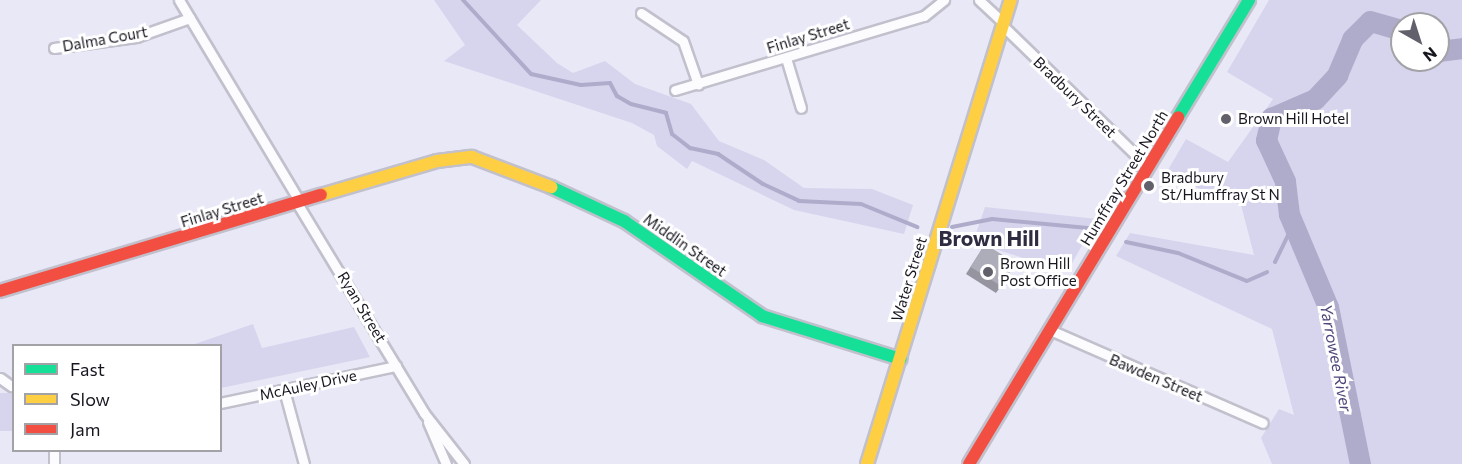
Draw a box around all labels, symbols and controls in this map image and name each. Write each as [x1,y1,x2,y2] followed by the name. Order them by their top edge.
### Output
[1390,12,1450,72] north arrow
[764,15,852,57] street label: Finlay Street
[61,23,149,55] street label: Dalma Court
[1420,44,1441,66] text: N
[1030,53,1120,141] street label: Bradbury Street
[1076,107,1172,249] street label: Humffray Street North
[1238,110,1349,128] place label: Brown Hill Hotel
[1219,112,1233,126] marker: Brown Hill Hotel
[1161,168,1280,203] place label: Bradbury St/Humffray St N
[1142,179,1156,193] marker: Bradbury St/Humffray St N
[178,189,266,231] street label: Finlay Street
[640,210,730,280] street label: Middlin Street
[938,225,1040,251] district label: Brown Hill
[888,234,930,324] street label: Water Street
[1000,254,1077,289] place label: Brown Hill Post Office
[981,265,995,279] marker: Brown Hill Post Office
[334,268,390,346] street label: Ryan Street
[1316,303,1356,413] water label: Yarrowee River
[12,344,222,452] legend
[1107,350,1205,406] street label: Bawden Street
[70,358,105,380] text: Fast
[258,366,358,404] street label: McAuley Drive
[70,388,110,410] text: Slow
[70,418,100,440] text: Jam

